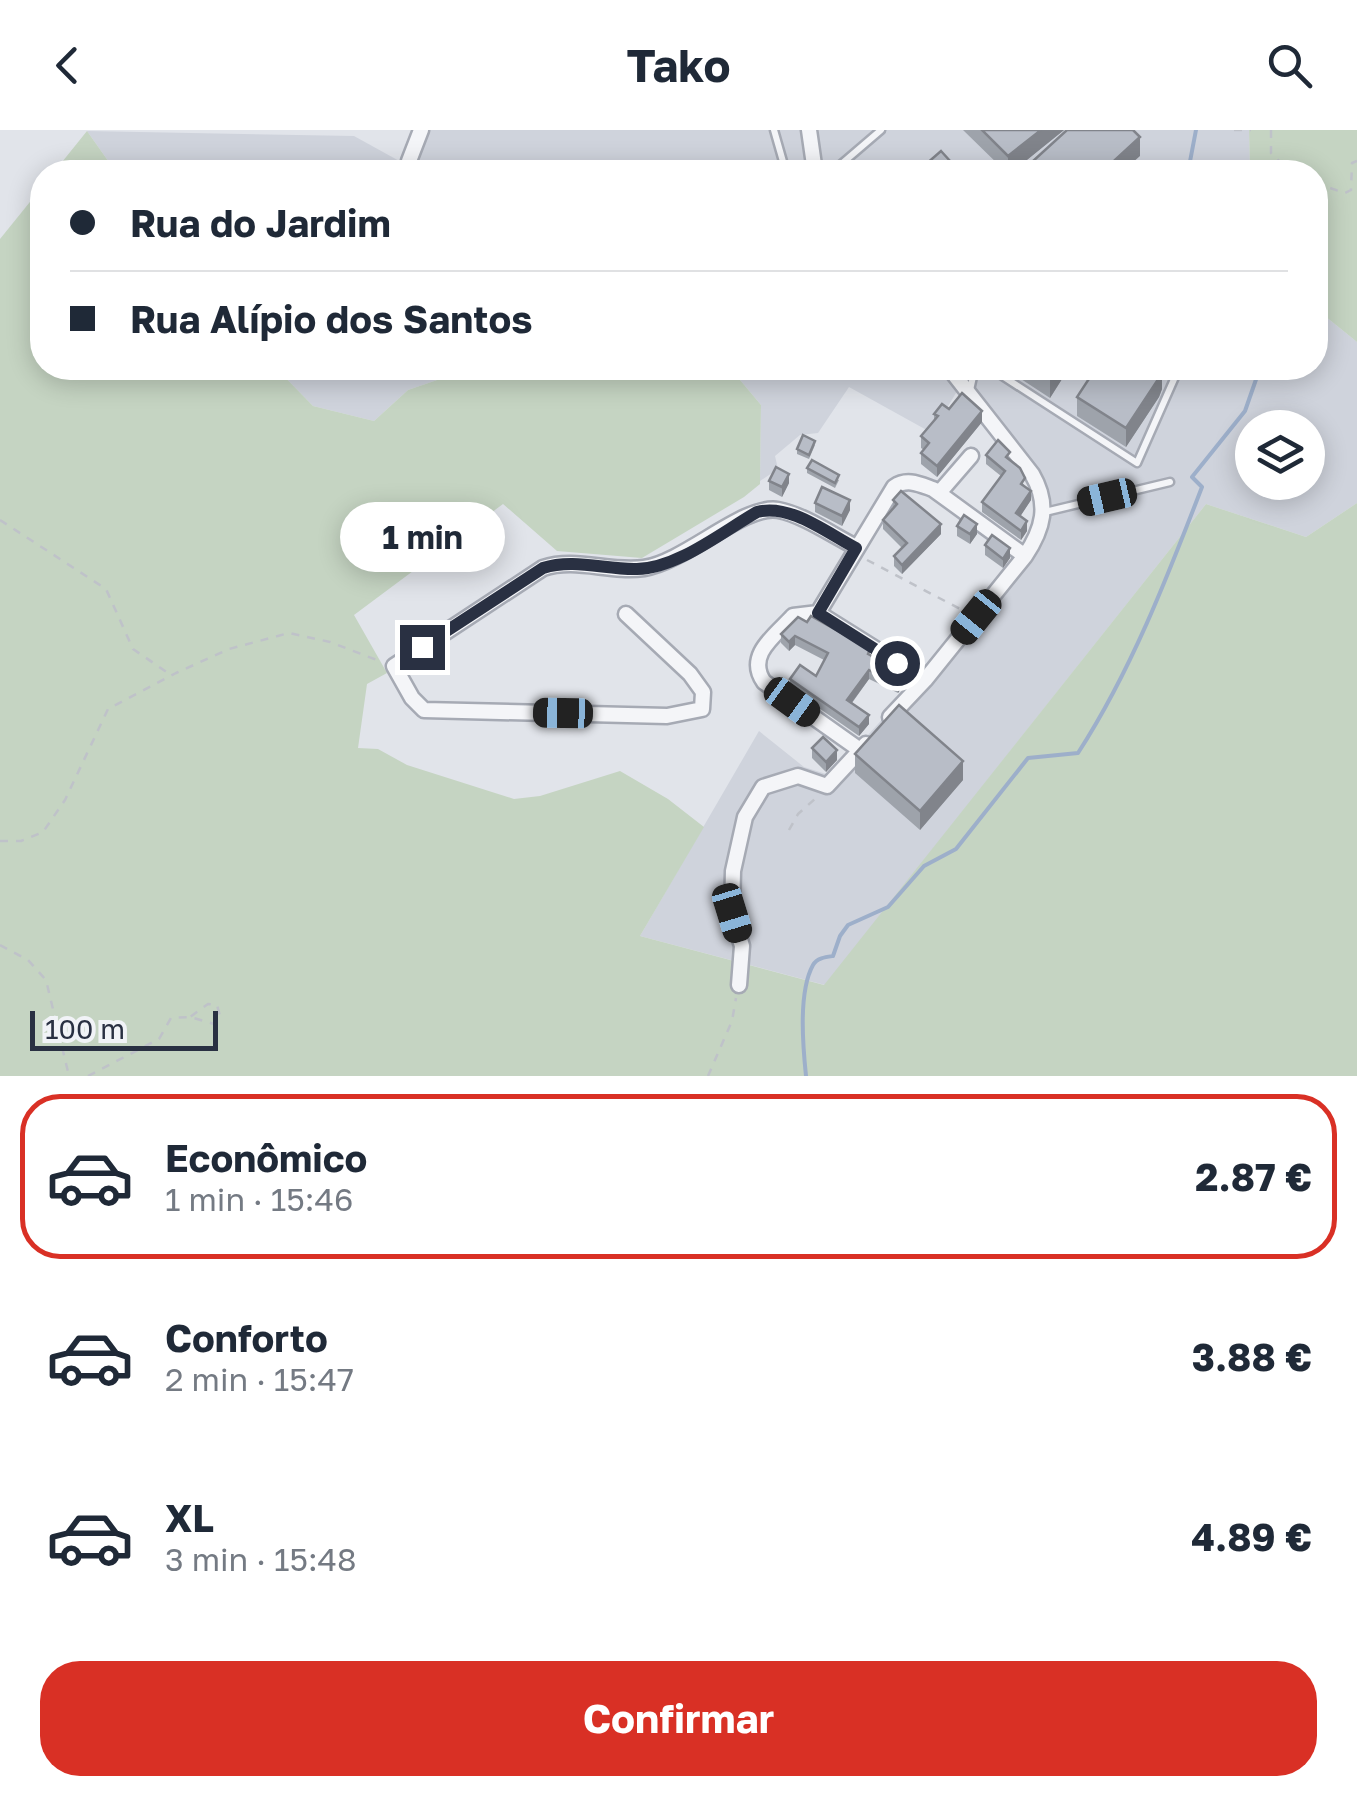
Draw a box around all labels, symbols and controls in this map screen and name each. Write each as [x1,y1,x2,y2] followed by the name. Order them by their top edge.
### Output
[40,38,95,93] icon: back
[627,38,730,92] text: Tako
[1262,38,1317,93] icon: search
[130,200,391,245] text: Rua do Jardim
[130,296,533,341] text: Rua Alípio dos Santos
[1235,410,1325,500] map controls
[1235,410,1325,500] button: layers
[1074,476,1140,518] car
[340,502,504,572] callout: 1 min
[382,518,463,556] text: 1 min
[945,584,1007,650] car
[400,625,445,670] route end
[875,641,920,686] route start
[759,672,825,732] car
[533,697,593,729] car
[709,880,755,946] car
[30,1006,218,1050] scale bar
[45,1012,125,1045] text: 100 m
[45,1132,135,1222] icon: car
[165,1135,367,1180] text: Econômico
[1195,1154,1312,1199] text: 2.87 €
[165,1180,353,1218] text: 1 min · 15:46
[45,1312,135,1402] icon: car
[165,1315,328,1360] text: Conforto
[1192,1334,1312,1379] text: 3.88 €
[165,1360,354,1398] text: 2 min · 15:47
[45,1492,135,1582] icon: car
[165,1495,214,1540] text: XL
[1191,1514,1312,1559] text: 4.89 €
[165,1540,357,1578] text: 3 min · 15:48
[40,1661,1317,1776] button: Confirmar

